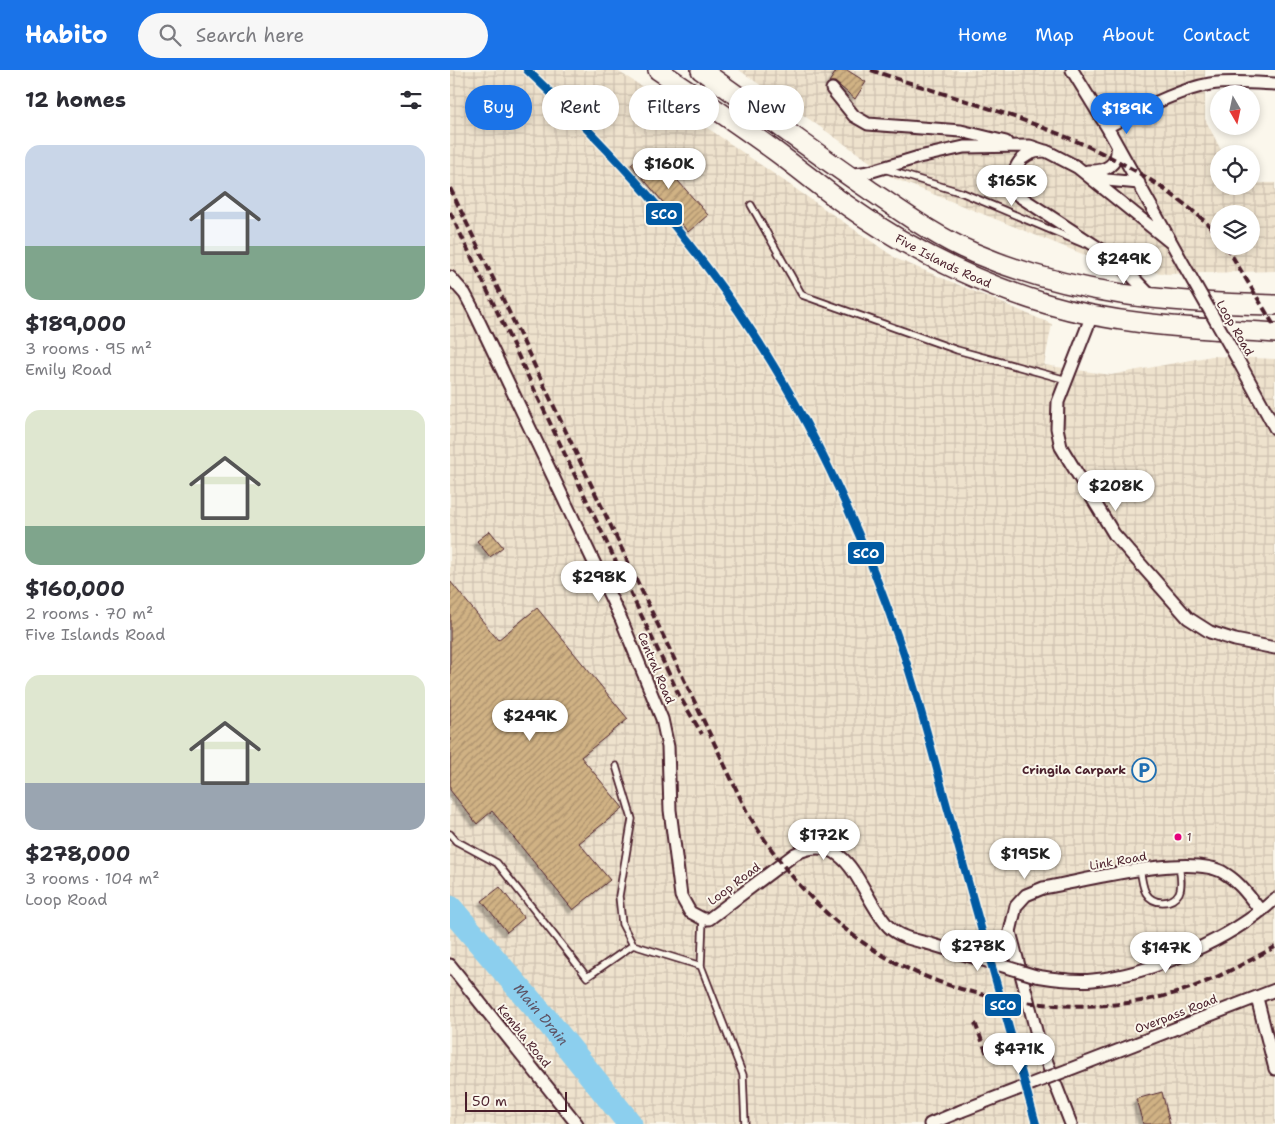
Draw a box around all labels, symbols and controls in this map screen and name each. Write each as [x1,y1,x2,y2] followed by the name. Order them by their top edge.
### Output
[138,13,488,58] search box
[25,19,108,51] text: Habito
[156,21,184,49] icon: search
[196,23,304,48] text: Search here
[958,23,1007,47] text: Home
[1035,23,1074,47] text: Map
[1102,23,1155,47] text: About
[1183,23,1250,47] text: Contact
[465,85,532,130] chip: Buy
[542,85,619,130] chip: Rent
[629,85,719,130] chip: Filters
[729,85,804,130] chip: New
[1210,85,1260,135] north arrow
[1210,85,1260,255] map controls
[25,86,126,114] text: 12 homes
[397,86,425,114] icon: filters
[1092,92,1162,135] pin: $189K
[1102,98,1152,119] text: $189K
[1210,145,1260,195] button: locate
[634,148,704,190] pin: $160K
[644,153,694,174] text: $160K
[977,164,1047,207] pin: $165K
[987,170,1037,191] text: $165K
[180,178,270,268] icon: home
[645,202,683,226] line badge: SCO
[651,205,677,223] text: SCO
[1210,205,1260,255] button: layers
[892,230,994,292] street label: Five Islands Road
[1089,242,1159,285] pin: $249K
[1097,248,1151,269] text: $249K
[1213,297,1258,359] street label: Loop Road
[25,310,126,338] text: $189,000
[25,338,152,359] text: 3 rooms · 95 m²
[25,359,112,380] text: Emily Road
[180,443,270,533] icon: home
[1081,470,1151,512] pin: $208K
[1089,475,1143,496] text: $208K
[847,541,885,565] line badge: SCO
[853,544,879,562] text: SCO
[564,560,634,603] pin: $298K
[572,566,626,587] text: $298K
[25,575,125,603] text: $160,000
[25,603,153,624] text: 2 rooms · 70 m²
[25,624,165,645] text: Five Islands Road
[634,630,678,707] street label: Central Road
[495,700,565,742] pin: $249K
[503,705,557,726] text: $249K
[180,708,270,798] icon: home
[1131,757,1157,783] parking icon: Cringila Carpark
[1022,762,1126,778] place label: Cringila Carpark
[789,818,859,861] pin: $172K
[799,824,849,845] text: $172K
[1187,830,1192,845] place label: 1
[1173,832,1183,842] marker: 1
[990,838,1060,880] pin: $195K
[25,840,130,868] text: $278,000
[1000,843,1050,864] text: $195K
[1088,848,1148,874] street label: Link Road
[704,859,764,909] street label: Loop Road
[25,868,160,889] text: 3 rooms · 104 m²
[25,889,107,910] text: Loop Road
[943,930,1013,972] pin: $278K
[1131,932,1201,974] pin: $147K
[951,935,1005,956] text: $278K
[1141,937,1191,958] text: $147K
[510,980,572,1049] water label: Main Drain
[1133,991,1220,1037] street label: Overpass Road
[984,993,1022,1017] line badge: SCO
[990,996,1016,1014] text: SCO
[494,1001,555,1071] street label: Kembla Road
[984,1032,1054,1075] pin: $471K
[994,1038,1044,1059] text: $471K
[465,1089,568,1112] scale bar
[472,1092,507,1110] text: 50 m

